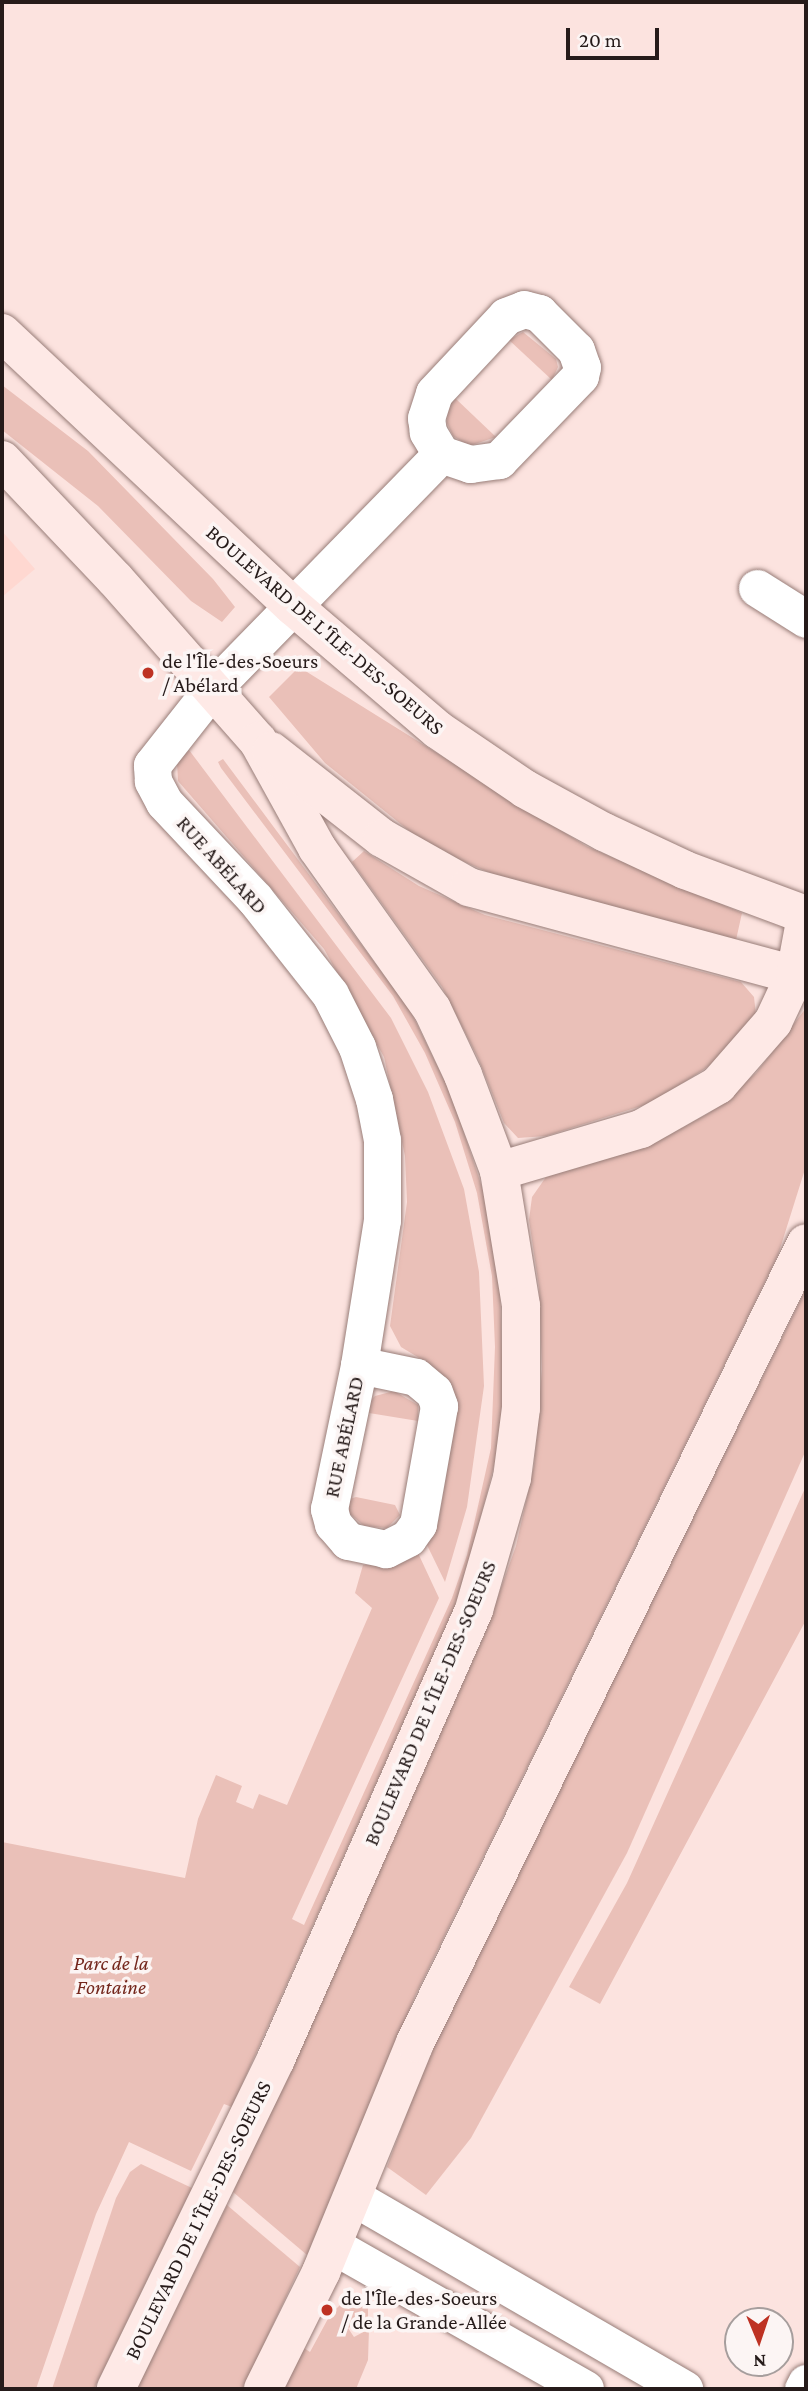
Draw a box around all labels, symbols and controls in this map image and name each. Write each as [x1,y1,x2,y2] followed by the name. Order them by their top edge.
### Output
[570,14,663,58] scale bar
[579,28,622,52] text: 20 m
[201,520,449,740] street label: BOULEVARD DE L'ÎLE-DES-SOEURS
[162,648,318,698] place label: de l'Île-des-Soeurs / Abélard
[140,665,156,681] marker: de l'Île-des-Soeurs / Abélard
[171,811,273,919] street label: RUE ABÉLARD
[319,1374,369,1500] street label: RUE ABÉLARD
[358,1557,502,1849] street label: BOULEVARD DE L'ÎLE-DES-SOEURS
[73,1950,149,2000] park label: Parc de la Fontaine
[119,2077,277,2363] street label: BOULEVARD DE L'ÎLE-DES-SOEURS
[341,2285,507,2335] place label: de l'Île-des-Soeurs / de la Grande-Allée
[319,2302,335,2318] marker: de l'Île-des-Soeurs / de la Grande-Allée
[724,2307,794,2377] north arrow
[753,2351,767,2372] text: N

